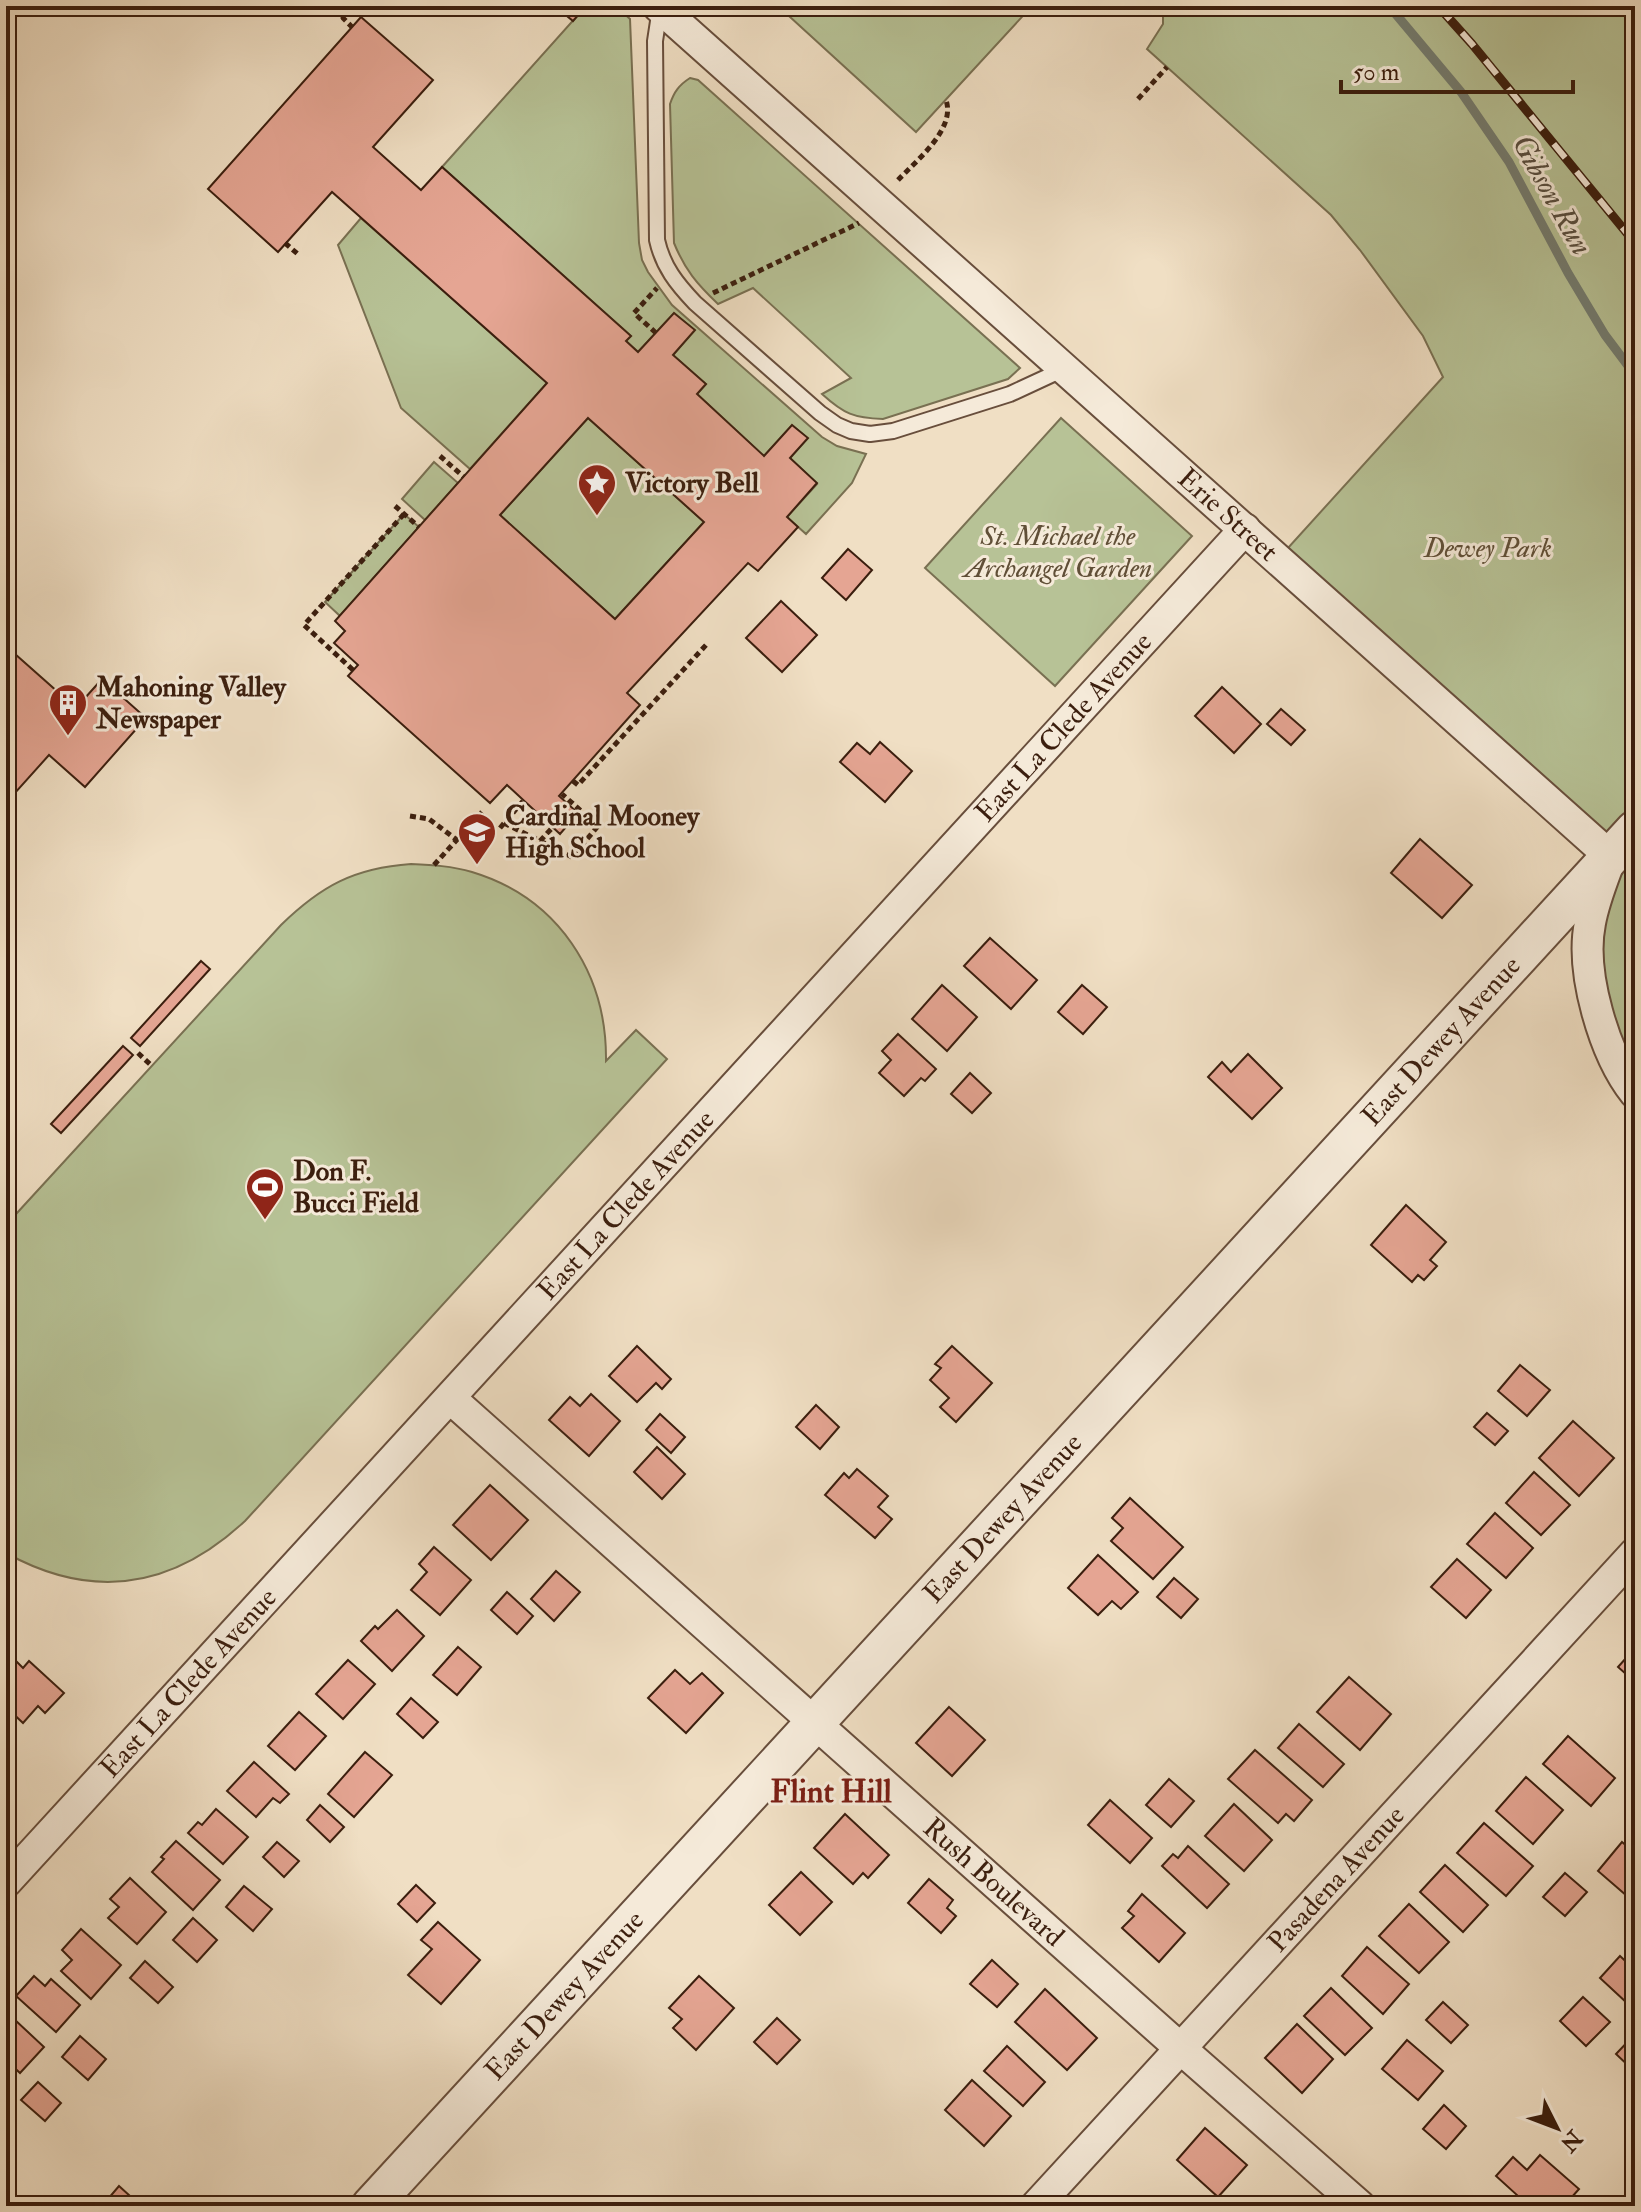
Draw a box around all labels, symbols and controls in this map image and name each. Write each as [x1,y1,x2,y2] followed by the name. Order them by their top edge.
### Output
[1341,44,1573,94] scale bar
[1353,57,1400,88] text: 50 m
[1504,128,1600,262] water label: Gibson Run
[1170,461,1285,569] street label: Erie Street
[576,462,618,517] place icon: Victory Bell
[624,466,760,501] place label: Victory Bell
[961,519,1152,586] park label: St. Michael the Archangel Garden
[1423,531,1552,566] park label: Dewey Park
[968,624,1160,830] street label: East La Clede Avenue
[95,670,288,737] place label: Mahoning Valley Newspaper
[47,682,89,737] building icon: Mahoning Valley Newspaper
[505,799,701,866] place label: Cardinal Mooney High School
[456,811,498,866] school or university icon: Cardinal Mooney High School
[1354,948,1528,1133] street label: East Dewey Avenue
[530,1102,722,1307] street label: East La Clede Avenue
[293,1154,419,1221] place label: Don F. Bucci Field
[244,1166,286,1221] sports icon: Don F. Bucci Field
[916,1425,1090,1611] street label: East Dewey Avenue
[92,1580,284,1785] street label: East La Clede Avenue
[770,1772,892,1812] district label: Flint Hill
[1260,1798,1412,1959] street label: Pasadena Avenue
[916,1810,1072,1954] street label: Rush Boulevard
[478,1903,652,2088] street label: East Dewey Avenue
[1517,2088,1597,2168] north arrow
[1554,2123,1589,2158] text: N

